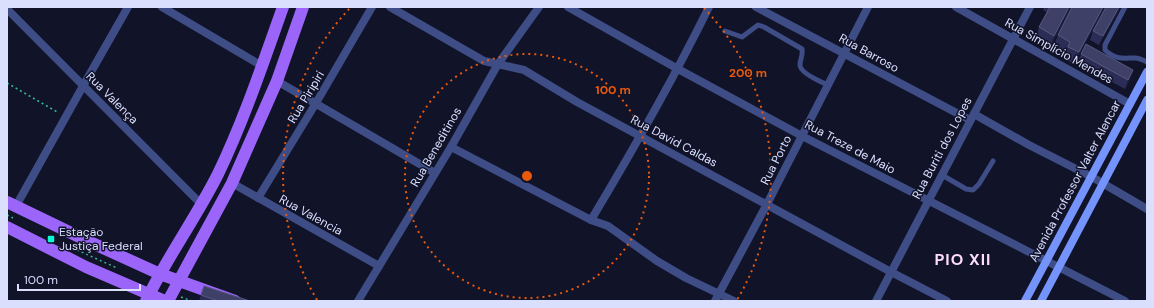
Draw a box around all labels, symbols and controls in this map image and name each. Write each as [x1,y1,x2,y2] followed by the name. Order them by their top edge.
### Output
[1002,15,1116,87] street label: Rua Simplício Mendes
[836,30,902,76] street label: Rua Barroso
[729,65,767,81] text: 200 m
[284,68,328,126] street label: Rua Piripiri
[83,69,141,127] street label: Rua Valença
[595,82,631,98] text: 100 m
[908,94,976,202] street label: Rua Buriti dos Lopes
[1026,97,1125,265] street label: Avenida Professor Valter Alencar
[407,104,465,190] street label: Rua Beneditinos
[628,111,720,171] street label: Rua David Caldas
[802,116,898,178] street label: Rua Treze de Maio
[757,133,795,187] street label: Rua Porto
[520,169,534,183] centre of rings
[276,191,346,239] street label: Rua Valencia
[59,224,143,254] place label: Estação Justiça Federal
[46,234,56,244] marker: Estação Justiça Federal
[935,249,991,270] district label: PIO XII
[18,266,140,292] scale bar
[24,272,58,288] text: 100 m

